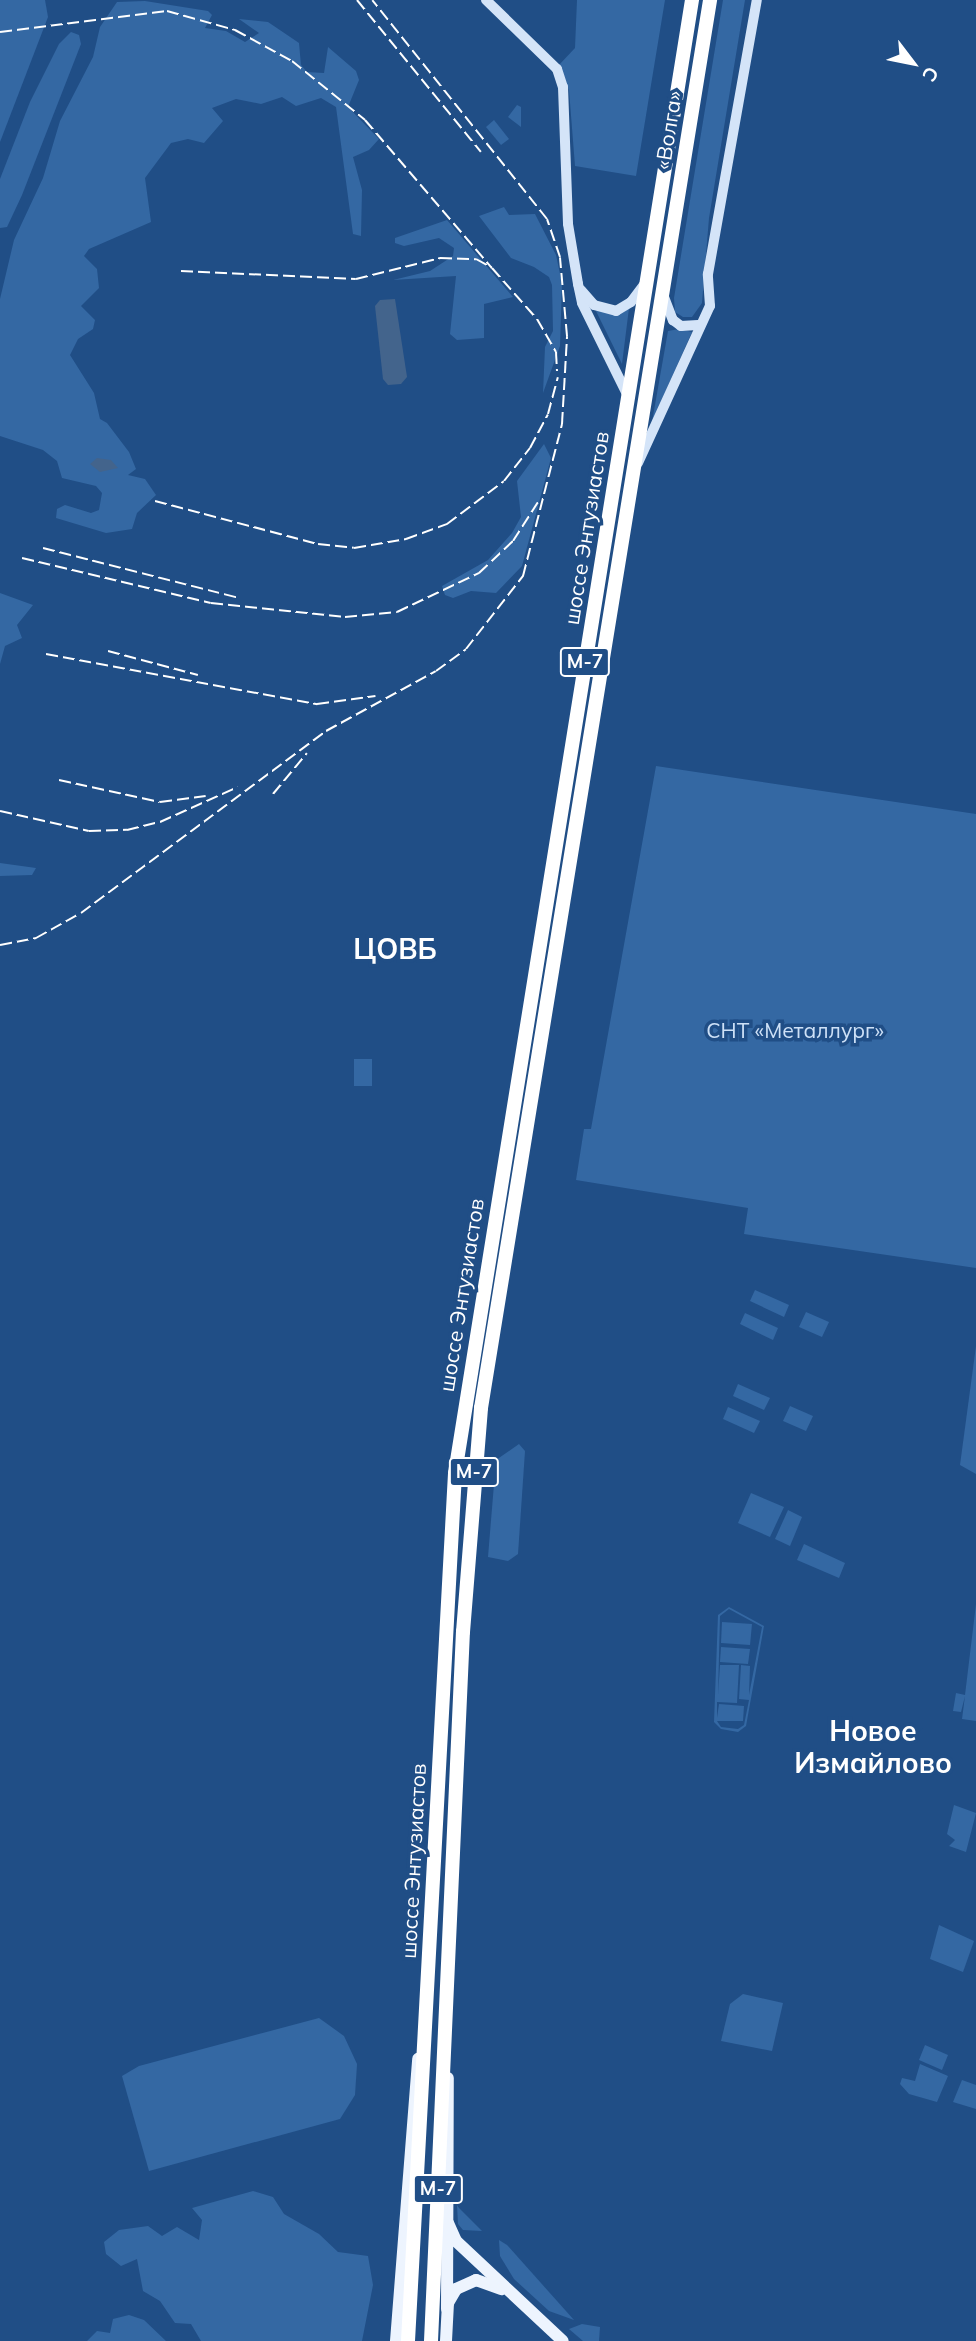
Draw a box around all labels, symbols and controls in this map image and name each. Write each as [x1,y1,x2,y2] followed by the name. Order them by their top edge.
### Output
[878,28,948,98] north arrow
[917,62,944,86] text: С
[649,89,687,171] street label: «Волга»
[558,429,614,627] street label: шоссе Энтузиастов
[559,646,611,678] road number: М-7
[353,932,437,966] district label: ЦОВБ
[706,1017,884,1043] park label: СНТ «Металлург»
[433,1196,489,1394] street label: шоссе Энтузиастов
[448,1456,500,1488] road number: М-7
[794,1714,952,1780] district label: Новое Измайлово
[395,1763,431,1959] street label: шоссе Энтузиастов
[412,2174,464,2204] road number: М-7

